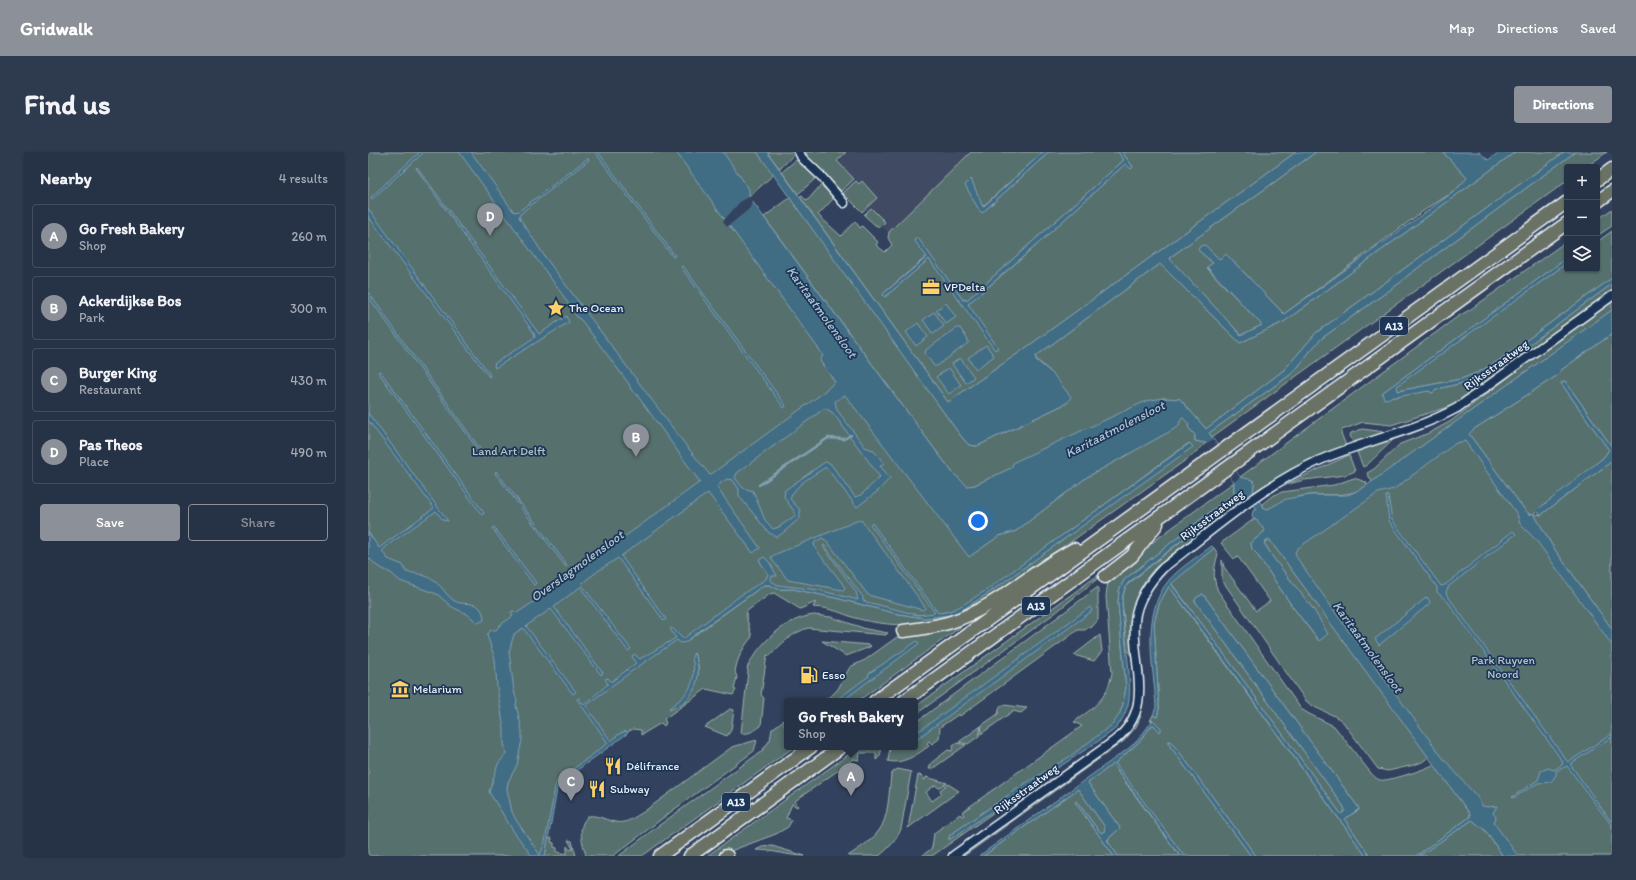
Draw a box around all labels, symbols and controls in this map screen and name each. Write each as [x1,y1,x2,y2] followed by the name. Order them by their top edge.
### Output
[20,17,93,40] text: Gridwalk
[1449,20,1475,37] text: Map
[1497,20,1558,37] text: Directions
[1580,20,1616,37] text: Saved
[1514,86,1612,123] button: Directions
[24,87,111,121] text: Find us
[1564,164,1600,272] map controls
[1564,164,1600,200] button: +
[40,168,92,188] text: Nearby
[279,171,328,186] text: 4 results
[1564,200,1600,236] button: −
[477,203,503,236] pin: D
[79,220,184,238] text: Go Fresh Bakery
[50,229,58,244] text: A
[291,229,327,244] text: 260 m
[1564,236,1600,272] button: layers
[79,238,106,253] text: Shop
[784,263,861,362] water label: Karitaatmolensloot
[921,277,941,297] office icon: VPDelta
[944,280,985,294] place label: VPDelta
[79,292,181,310] text: Ackerdijkse Bos
[546,298,566,318] place icon: The Ocean
[50,301,58,316] text: B
[290,301,327,316] text: 300 m
[569,301,624,315] place label: The Ocean
[79,310,105,325] text: Park
[1380,317,1408,335] road number: A13
[1461,336,1532,393] street label: Rijksstraatweg
[79,364,157,382] text: Burger King
[50,373,58,388] text: C
[290,373,327,388] text: 430 m
[79,382,141,397] text: Restaurant
[1063,397,1168,460] water label: Karitaatmolensloot
[623,424,649,457] pin: B
[79,436,143,454] text: Pas Theos
[472,444,546,458] park label: Land Art Delft
[50,445,58,460] text: D
[291,445,327,460] text: 490 m
[79,454,109,469] text: Place
[1177,486,1247,544] street label: Rijksstraatweg
[40,504,180,541] button: Save
[188,504,328,541] button: Share
[968,511,988,531] your location
[528,527,627,605] water label: Overslagmolensloot
[1022,597,1050,615] road number: A13
[1330,598,1407,697] water label: Karitaatmolensloot
[1471,653,1535,681] park label: Park Ruyven Noord
[799,665,819,685] fuel station icon: Esso
[822,668,845,682] place label: Esso
[390,679,410,699] museum icon: Melarium
[413,682,462,696] place label: Melarium
[784,698,918,750] popup
[798,708,904,726] text: Go Fresh Bakery
[798,726,826,741] text: Shop
[603,756,623,776] restaurant icon: Délifrance
[626,759,680,773] place label: Délifrance
[991,760,1062,817] street label: Rijksstraatweg
[838,763,864,796] pin: A
[558,768,584,801] pin: C
[587,779,607,799] restaurant icon: Subway
[610,782,650,796] place label: Subway
[722,793,750,811] road number: A13

